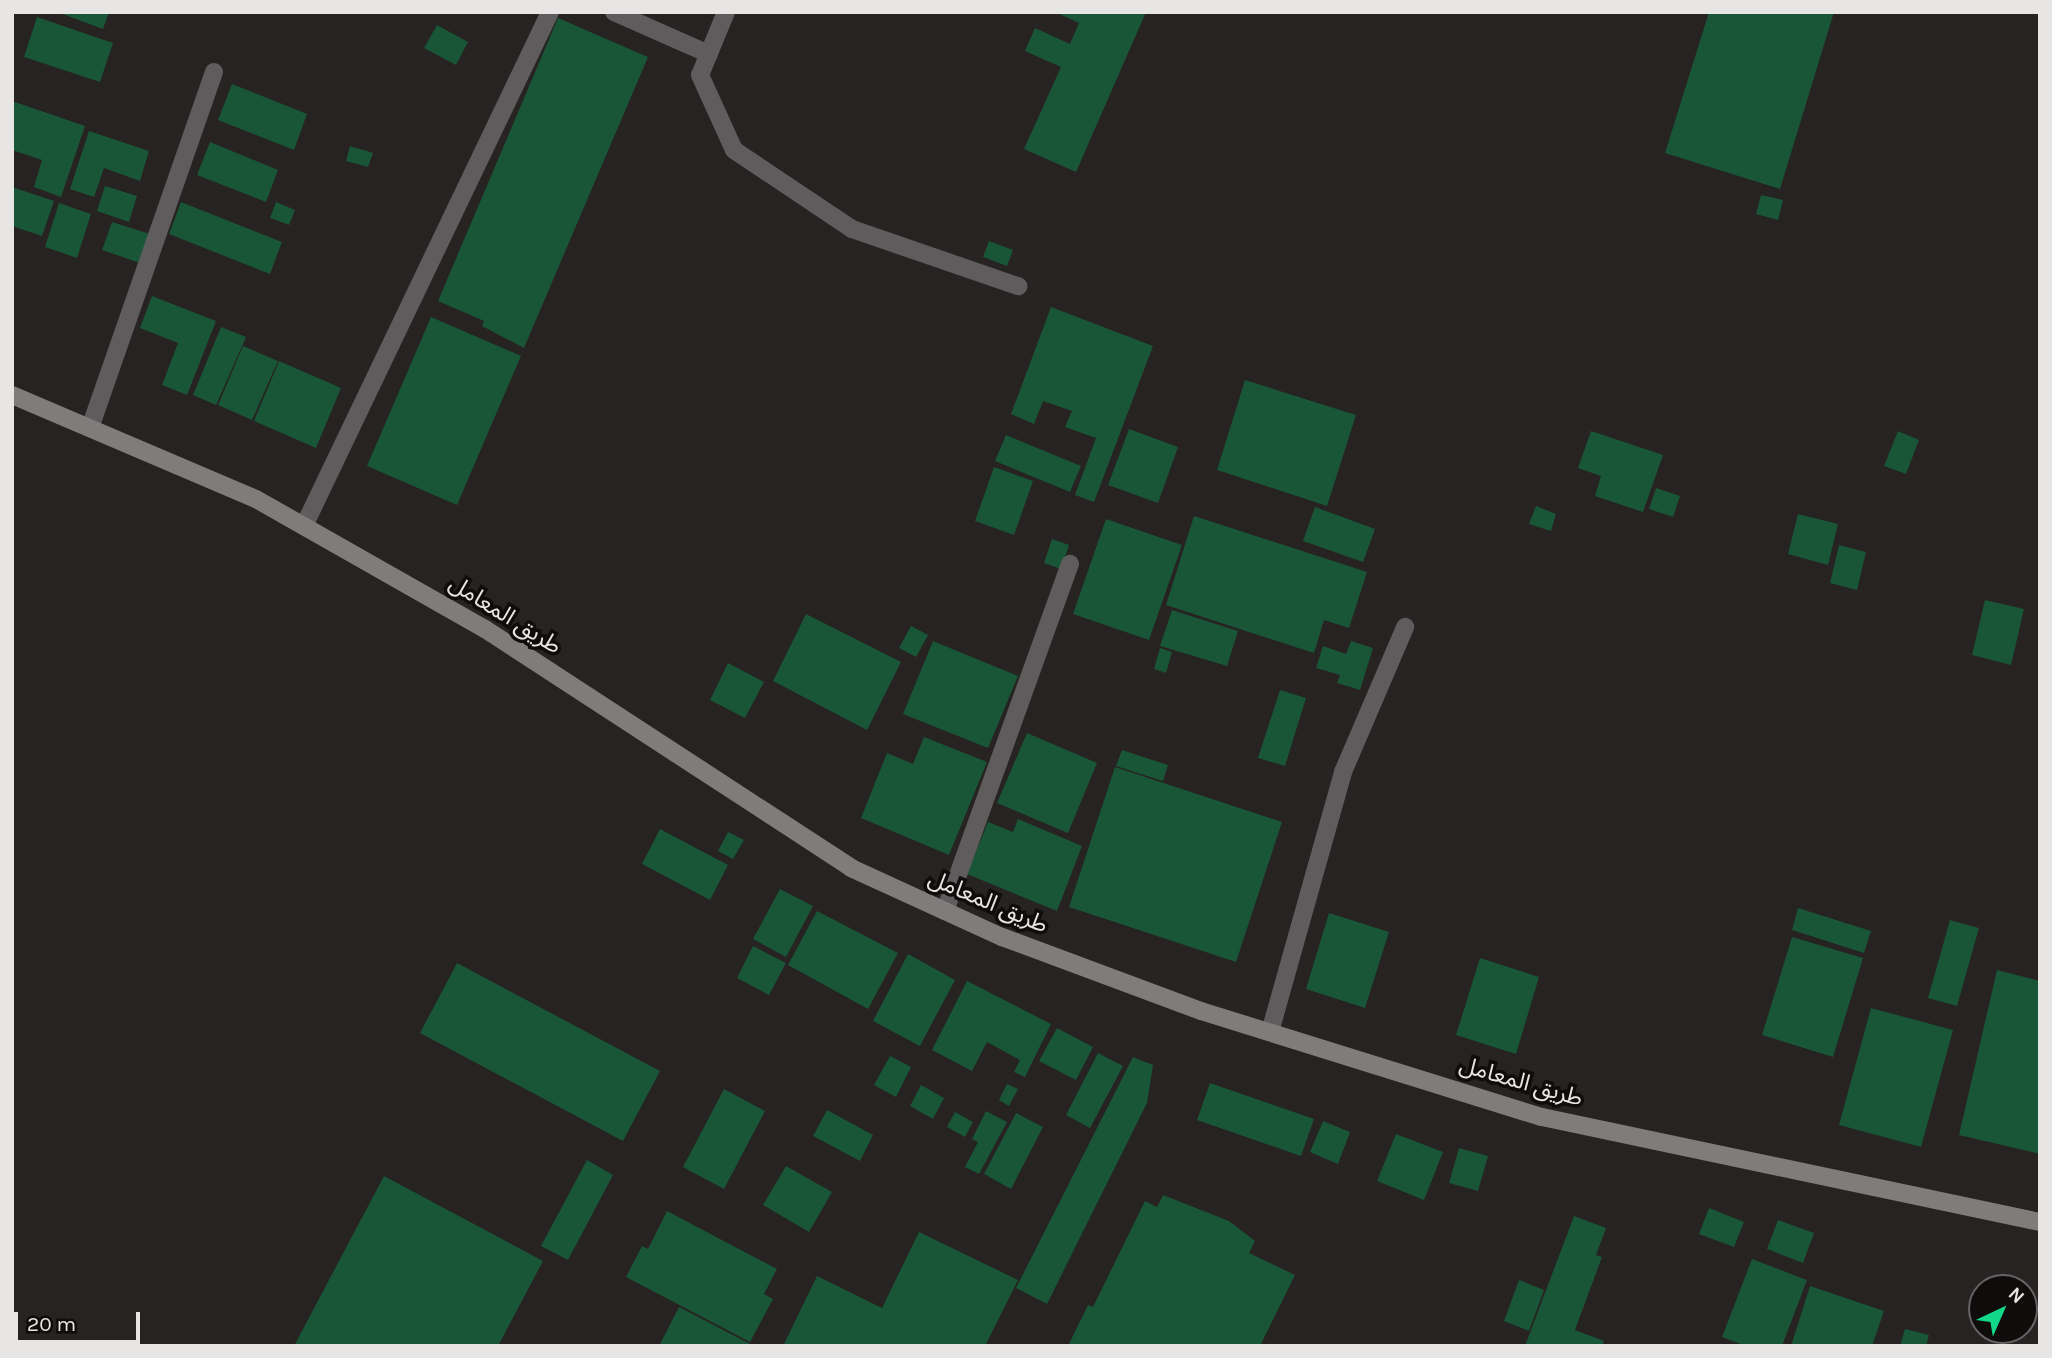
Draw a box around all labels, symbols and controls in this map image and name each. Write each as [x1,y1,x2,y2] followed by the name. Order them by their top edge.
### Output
[444,570,566,660] street label: طريق المعامل
[924,864,1052,940] street label: طريق المعامل
[1456,1051,1586,1113] street label: طريق المعامل
[1968,1274,2038,1344] north arrow
[2004,1283,2029,1308] text: N
[18,1298,144,1342] scale bar
[27,1312,76,1336] text: 20 m

